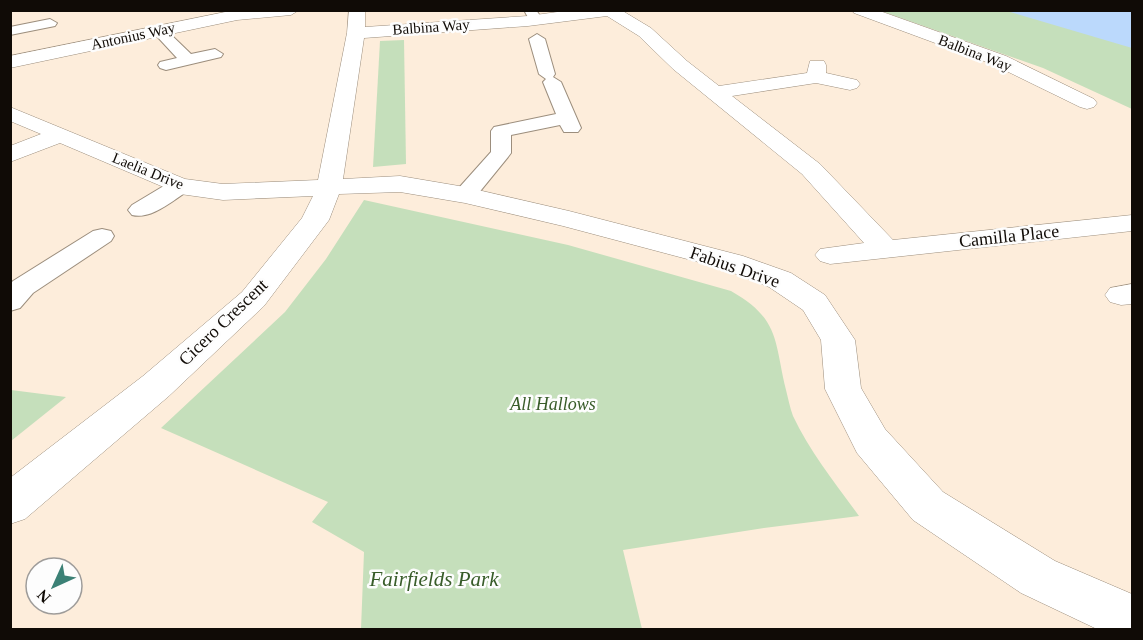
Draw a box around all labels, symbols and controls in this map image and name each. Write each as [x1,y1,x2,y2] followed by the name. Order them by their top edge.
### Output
[392,16,471,38] street label: Balbina Way
[89,19,177,53] street label: Antonius Way
[936,32,1014,74] street label: Balbina Way
[110,149,186,193] street label: Laelia Drive
[958,221,1060,251] street label: Camilla Place
[688,242,782,292] street label: Fabius Drive
[175,275,271,369] street label: Cicero Crescent
[509,394,596,414] park label: All Hallows
[24,556,84,616] north arrow
[369,567,499,591] park label: Fairfields Park
[33,586,54,606] text: N

